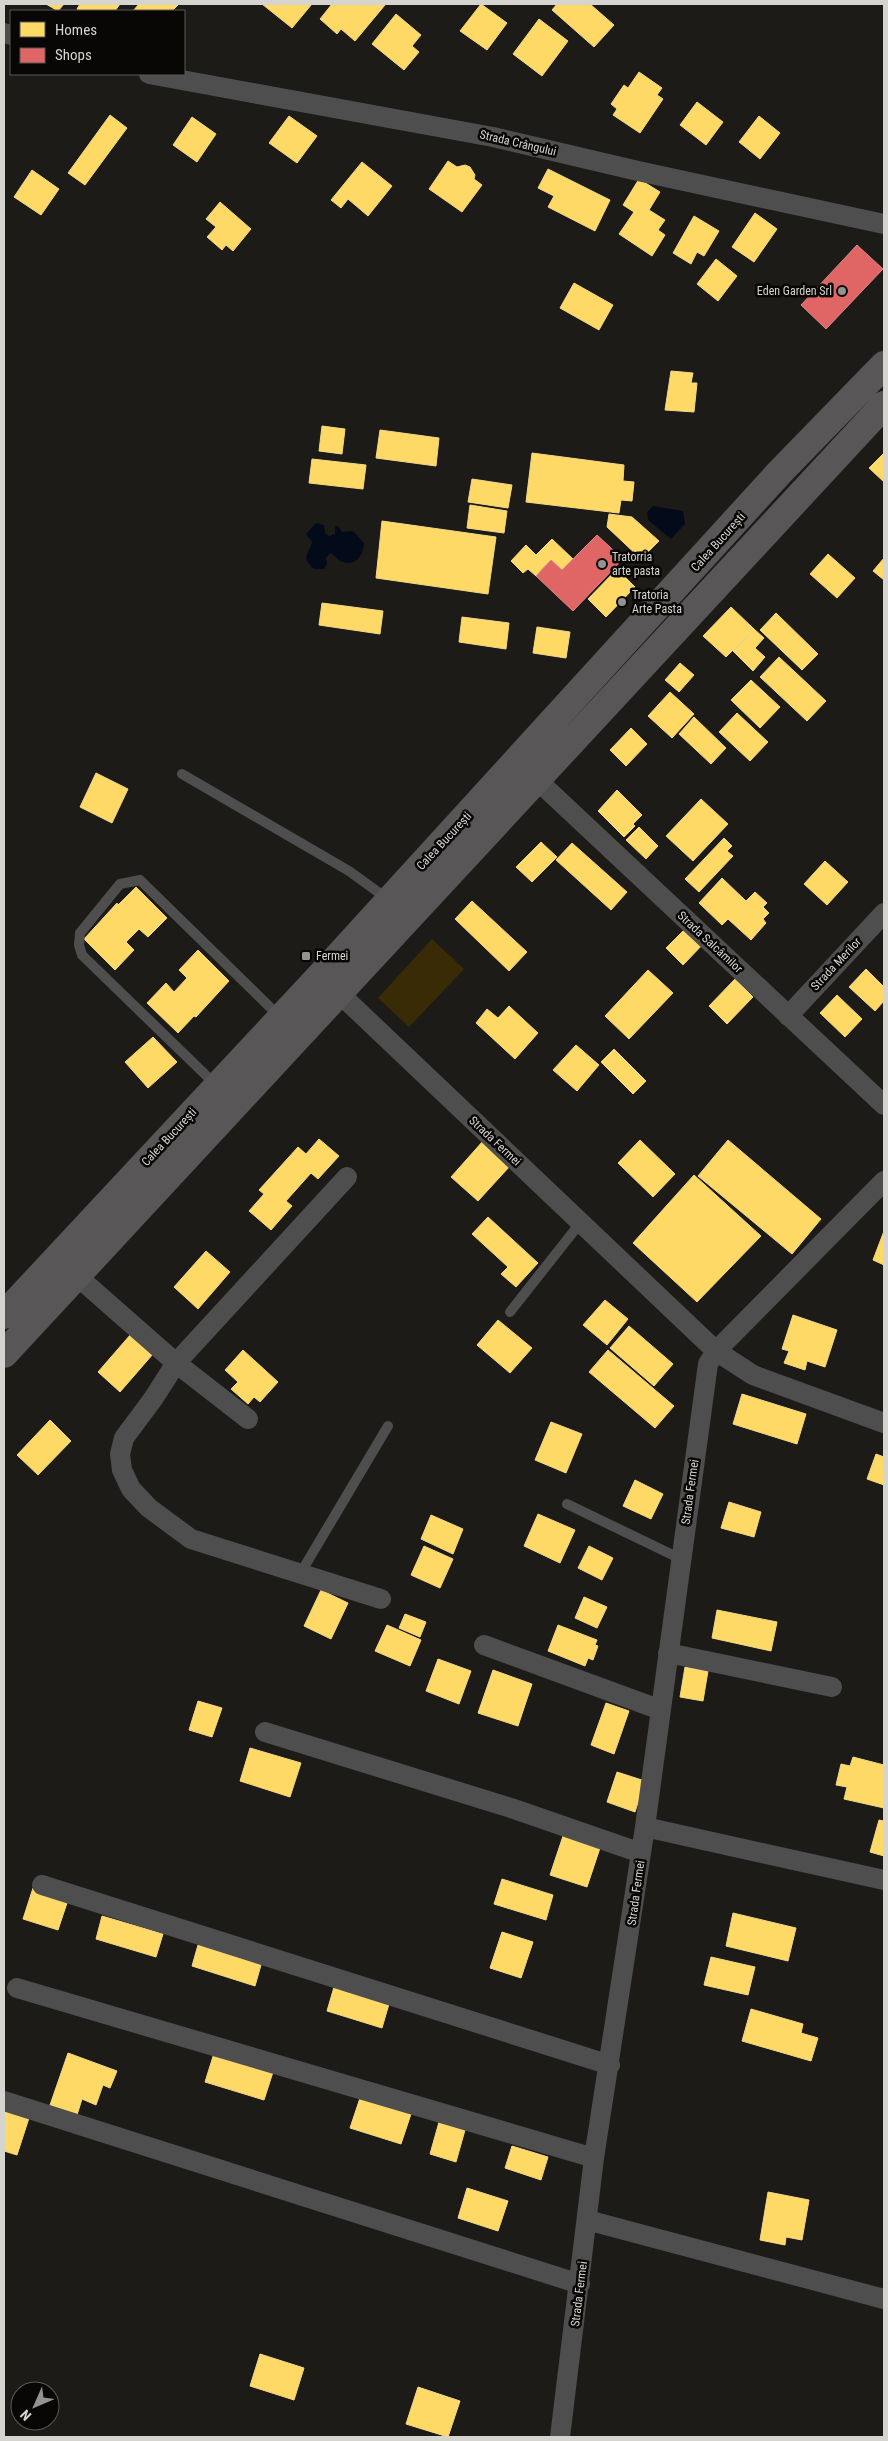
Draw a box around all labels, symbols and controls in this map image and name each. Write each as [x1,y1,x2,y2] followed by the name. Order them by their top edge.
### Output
[10,10,185,75] legend
[55,21,97,39] text: Homes
[55,46,92,64] text: Shops
[478,127,558,159] street label: Strada Crângului
[757,284,832,298] place label: Eden Garden Srl
[836,285,848,297] marker: Eden Garden Srl
[688,510,749,575] street label: Calea București
[612,550,660,578] place label: Tratorria arte pasta
[596,558,608,570] marker: Tratorria arte pasta
[632,588,682,616] place label: Tratoria Arte Pasta
[616,596,628,608] marker: Tratoria Arte Pasta
[414,809,475,874] street label: Calea București
[675,908,746,976] street label: Strada Salcâmilor
[808,935,864,993] street label: Strada Merilor
[316,949,348,963] place label: Fermei
[300,950,312,962] marker: Fermei
[139,1105,200,1170] street label: Calea București
[466,1113,524,1169] street label: Strada Fermei
[678,1458,702,1526] street label: Strada Fermei
[624,1859,648,1927] street label: Strada Fermei
[568,2261,590,2327] street label: Strada Fermei
[10,2381,60,2431] north arrow
[17,2407,34,2424] text: N

